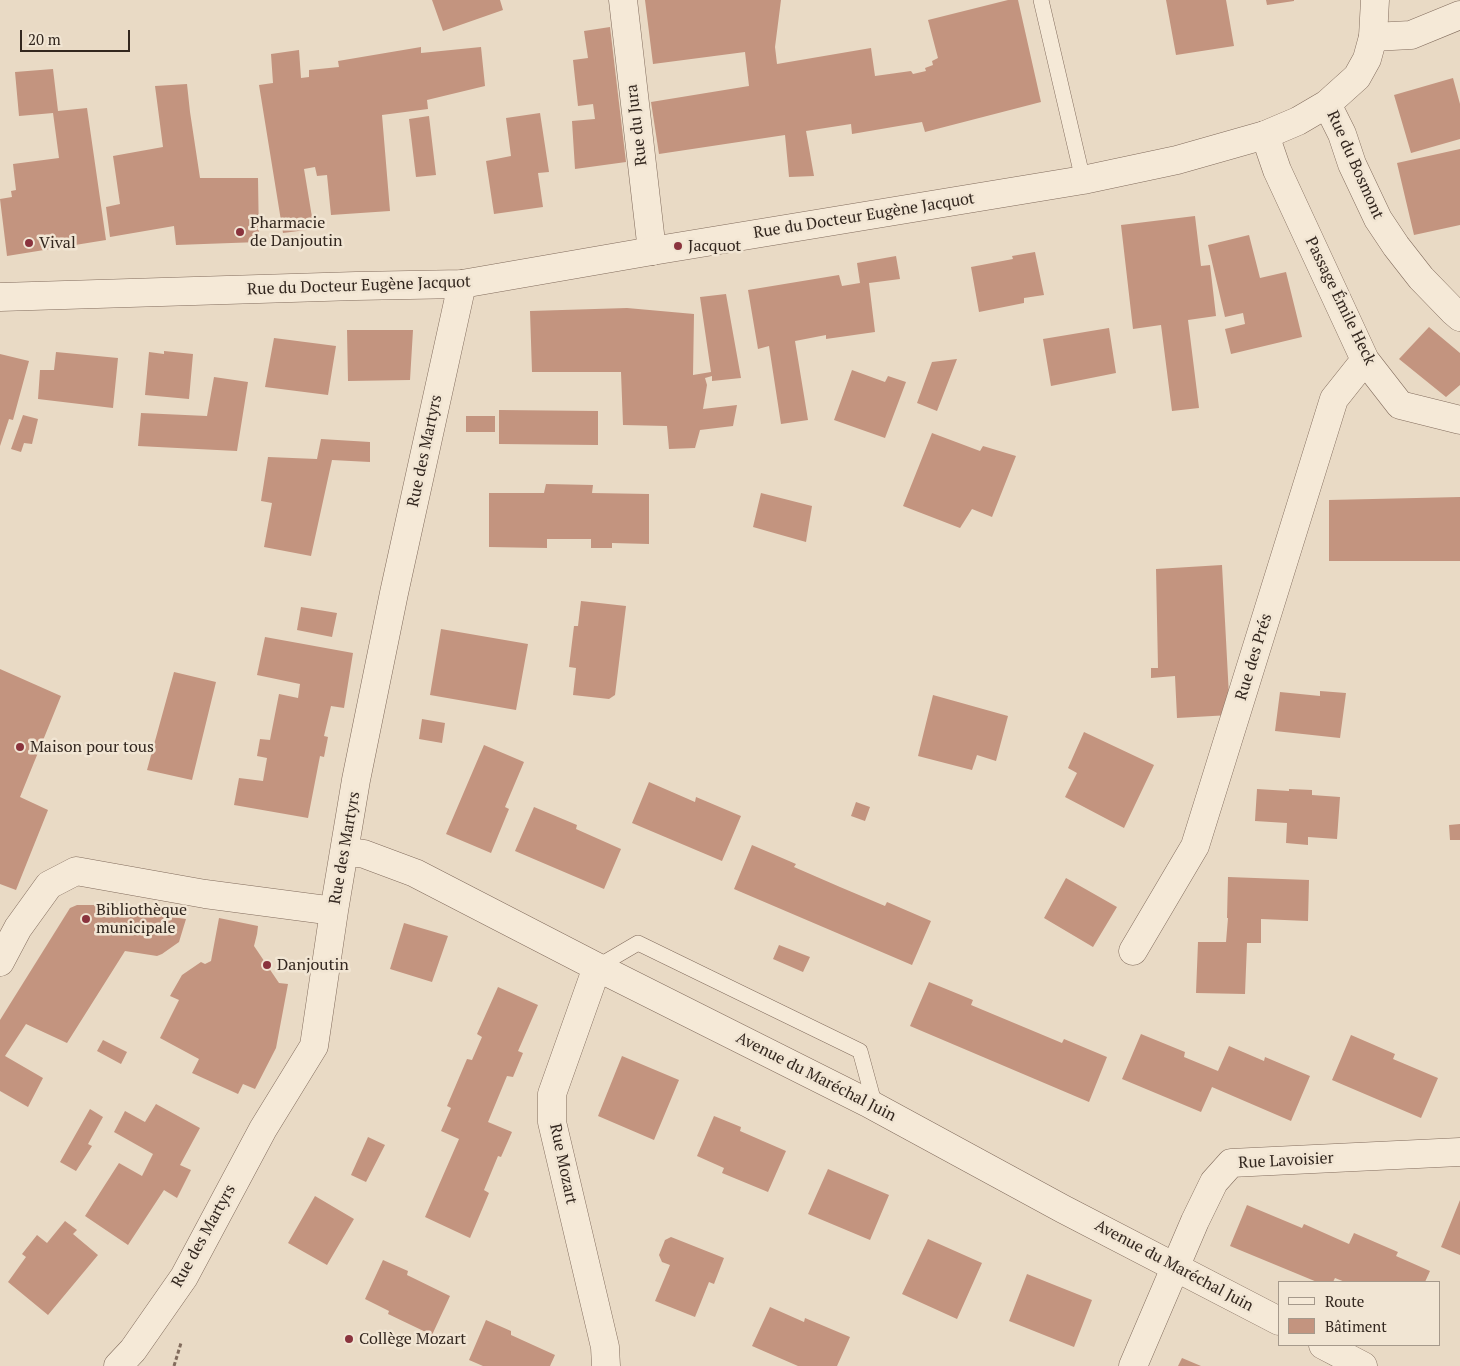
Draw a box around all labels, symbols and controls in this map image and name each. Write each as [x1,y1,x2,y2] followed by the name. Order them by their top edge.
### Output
[22,20,132,52] scale bar
[28,29,61,49] text: 20 m
[622,83,652,167] street label: Rue du Jura
[1322,108,1388,222] street label: Rue du Bosmont
[752,189,976,243] street label: Rue du Docteur Eugène Jacquot
[250,213,343,251] place label: Pharmacie de Danjoutin
[234,226,246,238] marker: Pharmacie de Danjoutin
[39,233,76,253] place label: Vival
[1301,234,1379,368] street label: Passage Émile Heck
[688,236,741,256] place label: Jacquot
[23,237,35,249] marker: Vival
[672,240,684,252] marker: Jacquot
[247,273,471,299] street label: Rue du Docteur Eugène Jacquot
[404,393,446,509] street label: Rue des Martyrs
[1232,611,1276,703] street label: Rue des Prés
[30,737,154,757] place label: Maison pour tous
[14,741,26,753] marker: Maison pour tous
[326,790,364,906] street label: Rue des Martyrs
[96,900,187,938] place label: Bibliothèque municipale
[80,913,92,925] marker: Bibliothèque municipale
[277,955,349,975] place label: Danjoutin
[261,959,273,971] marker: Danjoutin
[733,1028,899,1126] street label: Avenue du Maréchal Juin
[545,1122,581,1206] street label: Rue Mozart
[1238,1149,1334,1173] street label: Rue Lavoisier
[168,1181,240,1291] street label: Rue des Martyrs
[1091,1216,1257,1316] street label: Avenue du Maréchal Juin
[1278,1281,1440,1346] legend
[1325,1291,1364,1311] text: Route
[1325,1316,1387,1336] text: Bâtiment
[359,1329,466,1349] place label: Collège Mozart
[343,1333,355,1345] marker: Collège Mozart

